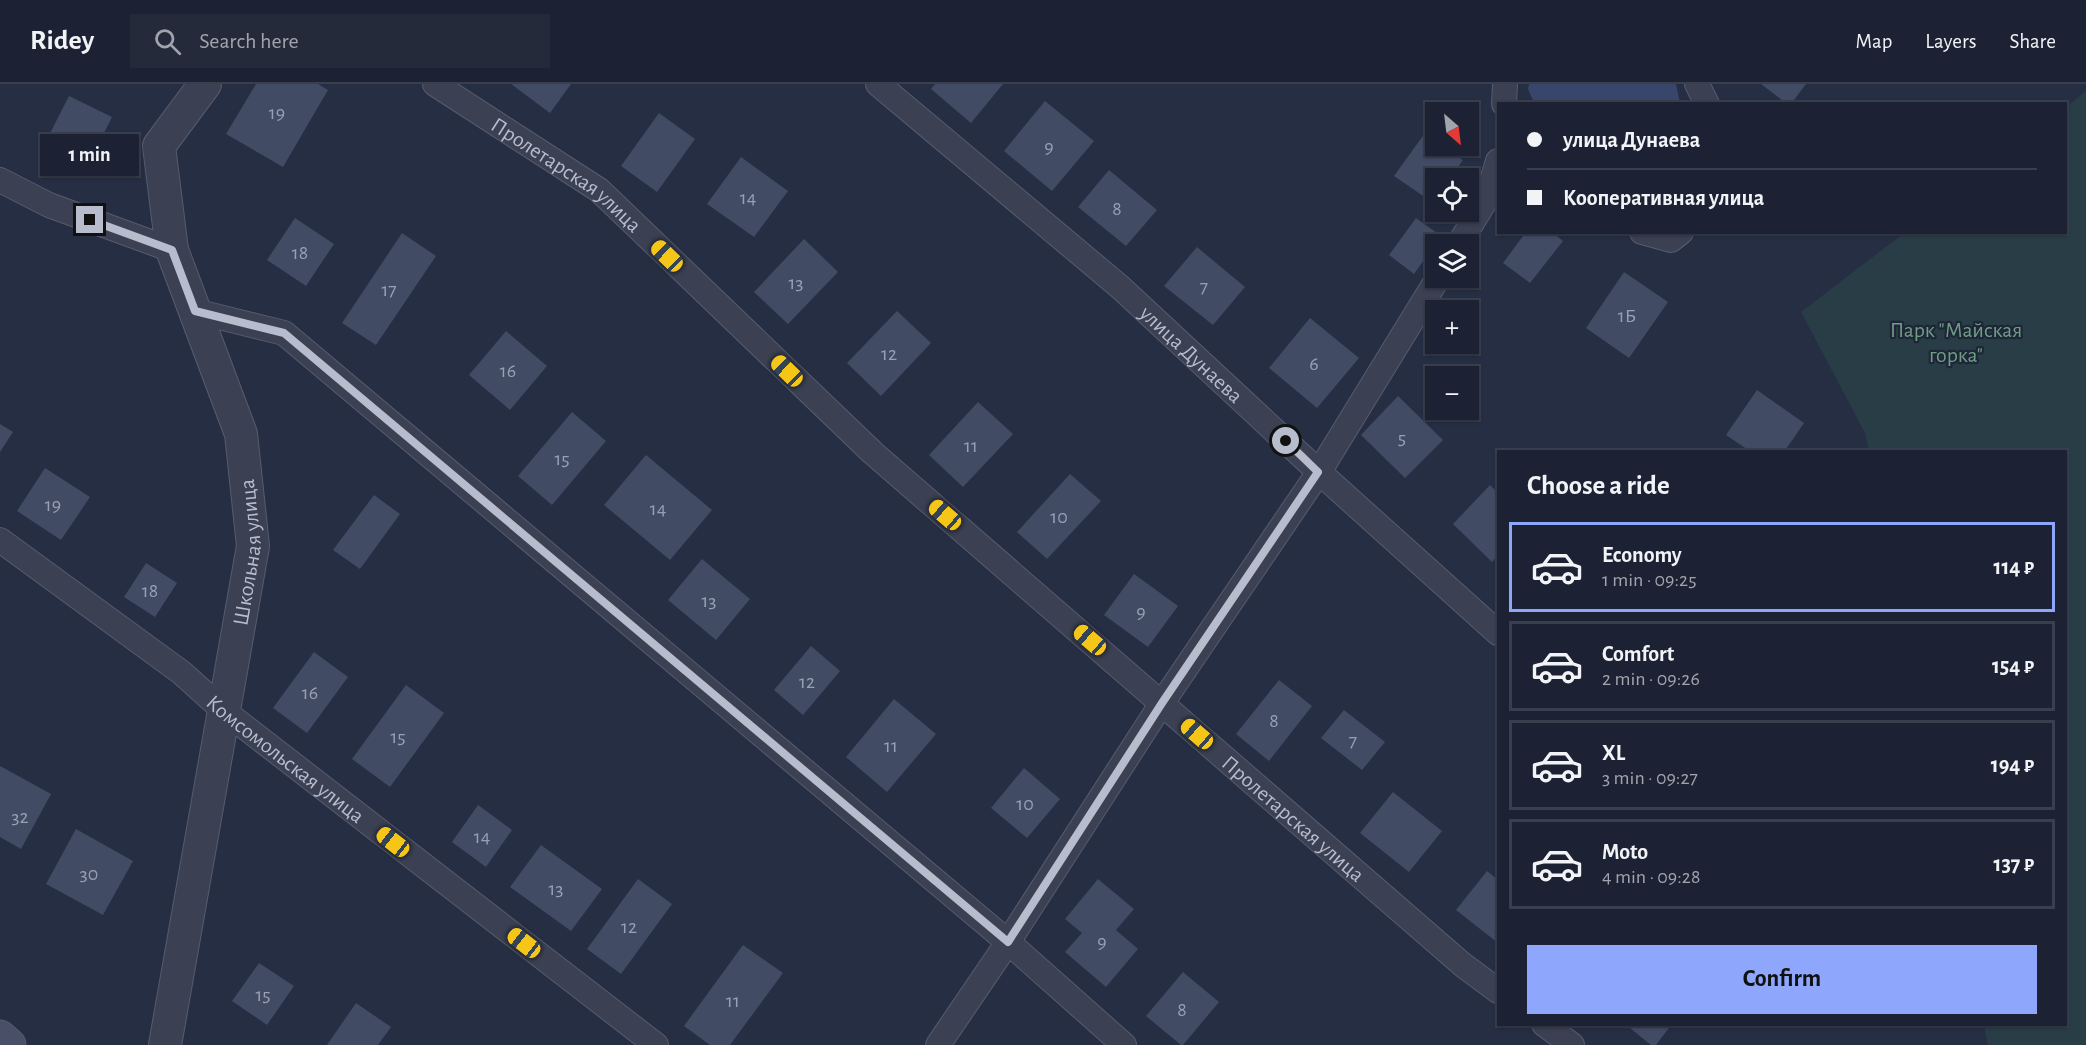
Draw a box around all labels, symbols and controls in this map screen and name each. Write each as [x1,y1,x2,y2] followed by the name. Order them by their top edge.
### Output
[130,14,550,68] search box
[151,25,184,58] icon: search
[30,27,94,55] text: Ridey
[199,30,299,52] text: Search here
[1856,31,1892,52] text: Map
[1925,31,1976,52] text: Layers
[2009,31,2056,52] text: Share
[1425,102,1479,156] north arrow
[1425,102,1479,420] map controls
[269,103,285,123] house number: 19
[487,114,646,237] street label: Пролетарская улица
[1563,129,1700,151] text: улица Дунаева
[40,133,140,175] callout: 1 min
[1044,137,1054,157] house number: 9
[68,145,111,165] text: 1 min
[1425,168,1479,222] button: locate
[1563,187,1764,209] text: Кооперативная улица
[740,188,756,208] house number: 14
[1112,199,1122,219] house number: 8
[76,206,103,233] route end
[1425,234,1479,288] button: layers
[648,237,686,275] car
[292,243,308,263] house number: 18
[788,273,804,293] house number: 13
[1200,277,1208,297] house number: 7
[381,280,397,300] house number: 17
[1425,300,1479,354] button: +
[1135,301,1247,407] street label: улица Дунаева
[1618,306,1636,326] house number: 1Б
[1890,319,2022,366] park label: Парк "Майская горка"
[881,344,897,364] house number: 12
[768,352,806,390] car
[1309,354,1319,374] house number: 6
[500,361,516,381] house number: 16
[1425,366,1479,420] button: −
[1272,427,1299,454] route start
[1398,428,1406,448] house number: 5
[964,436,978,456] house number: 11
[554,449,570,469] house number: 15
[1527,472,1670,499] text: Choose a ride
[229,478,265,627] street label: Школьная улица
[45,495,61,515] house number: 19
[926,496,964,534] car
[650,499,666,519] house number: 14
[1050,507,1068,527] house number: 10
[1530,540,1584,594] icon: car
[1602,544,1682,566] text: Economy
[1993,556,2034,578] text: 114 ₽
[1602,570,1697,590] text: 1 min · 09:25
[142,581,158,601] house number: 18
[701,591,717,611] house number: 13
[1136,602,1146,622] house number: 9
[1071,621,1109,659] car
[1530,639,1584,693] icon: car
[1602,643,1674,665] text: Comfort
[1992,655,2034,677] text: 154 ₽
[1602,669,1700,689] text: 2 min · 09:26
[799,672,815,692] house number: 12
[302,683,318,703] house number: 16
[202,691,368,827] street label: Комсомольская улица
[1269,711,1279,731] house number: 8
[1178,715,1216,753] car
[390,727,406,747] house number: 15
[1349,731,1357,751] house number: 7
[884,736,898,756] house number: 11
[1530,738,1584,792] icon: car
[1602,742,1625,764] text: XL
[1218,751,1368,886] street label: Пролетарская улица
[1991,754,2034,776] text: 194 ₽
[1602,768,1698,788] text: 3 min · 09:27
[1016,794,1034,814] house number: 10
[11,807,29,827] house number: 32
[373,824,413,860] car
[474,827,490,847] house number: 14
[1530,837,1584,891] icon: car
[1602,841,1648,863] text: Moto
[1993,853,2034,875] text: 137 ₽
[80,864,98,884] house number: 30
[1602,867,1700,887] text: 4 min · 09:28
[548,879,564,899] house number: 13
[621,917,637,937] house number: 12
[504,925,544,961] car
[1097,932,1107,952] house number: 9
[1527,945,2037,1014] button: Confirm
[255,985,271,1005] house number: 15
[726,991,740,1011] house number: 11
[1177,1000,1187,1020] house number: 8

